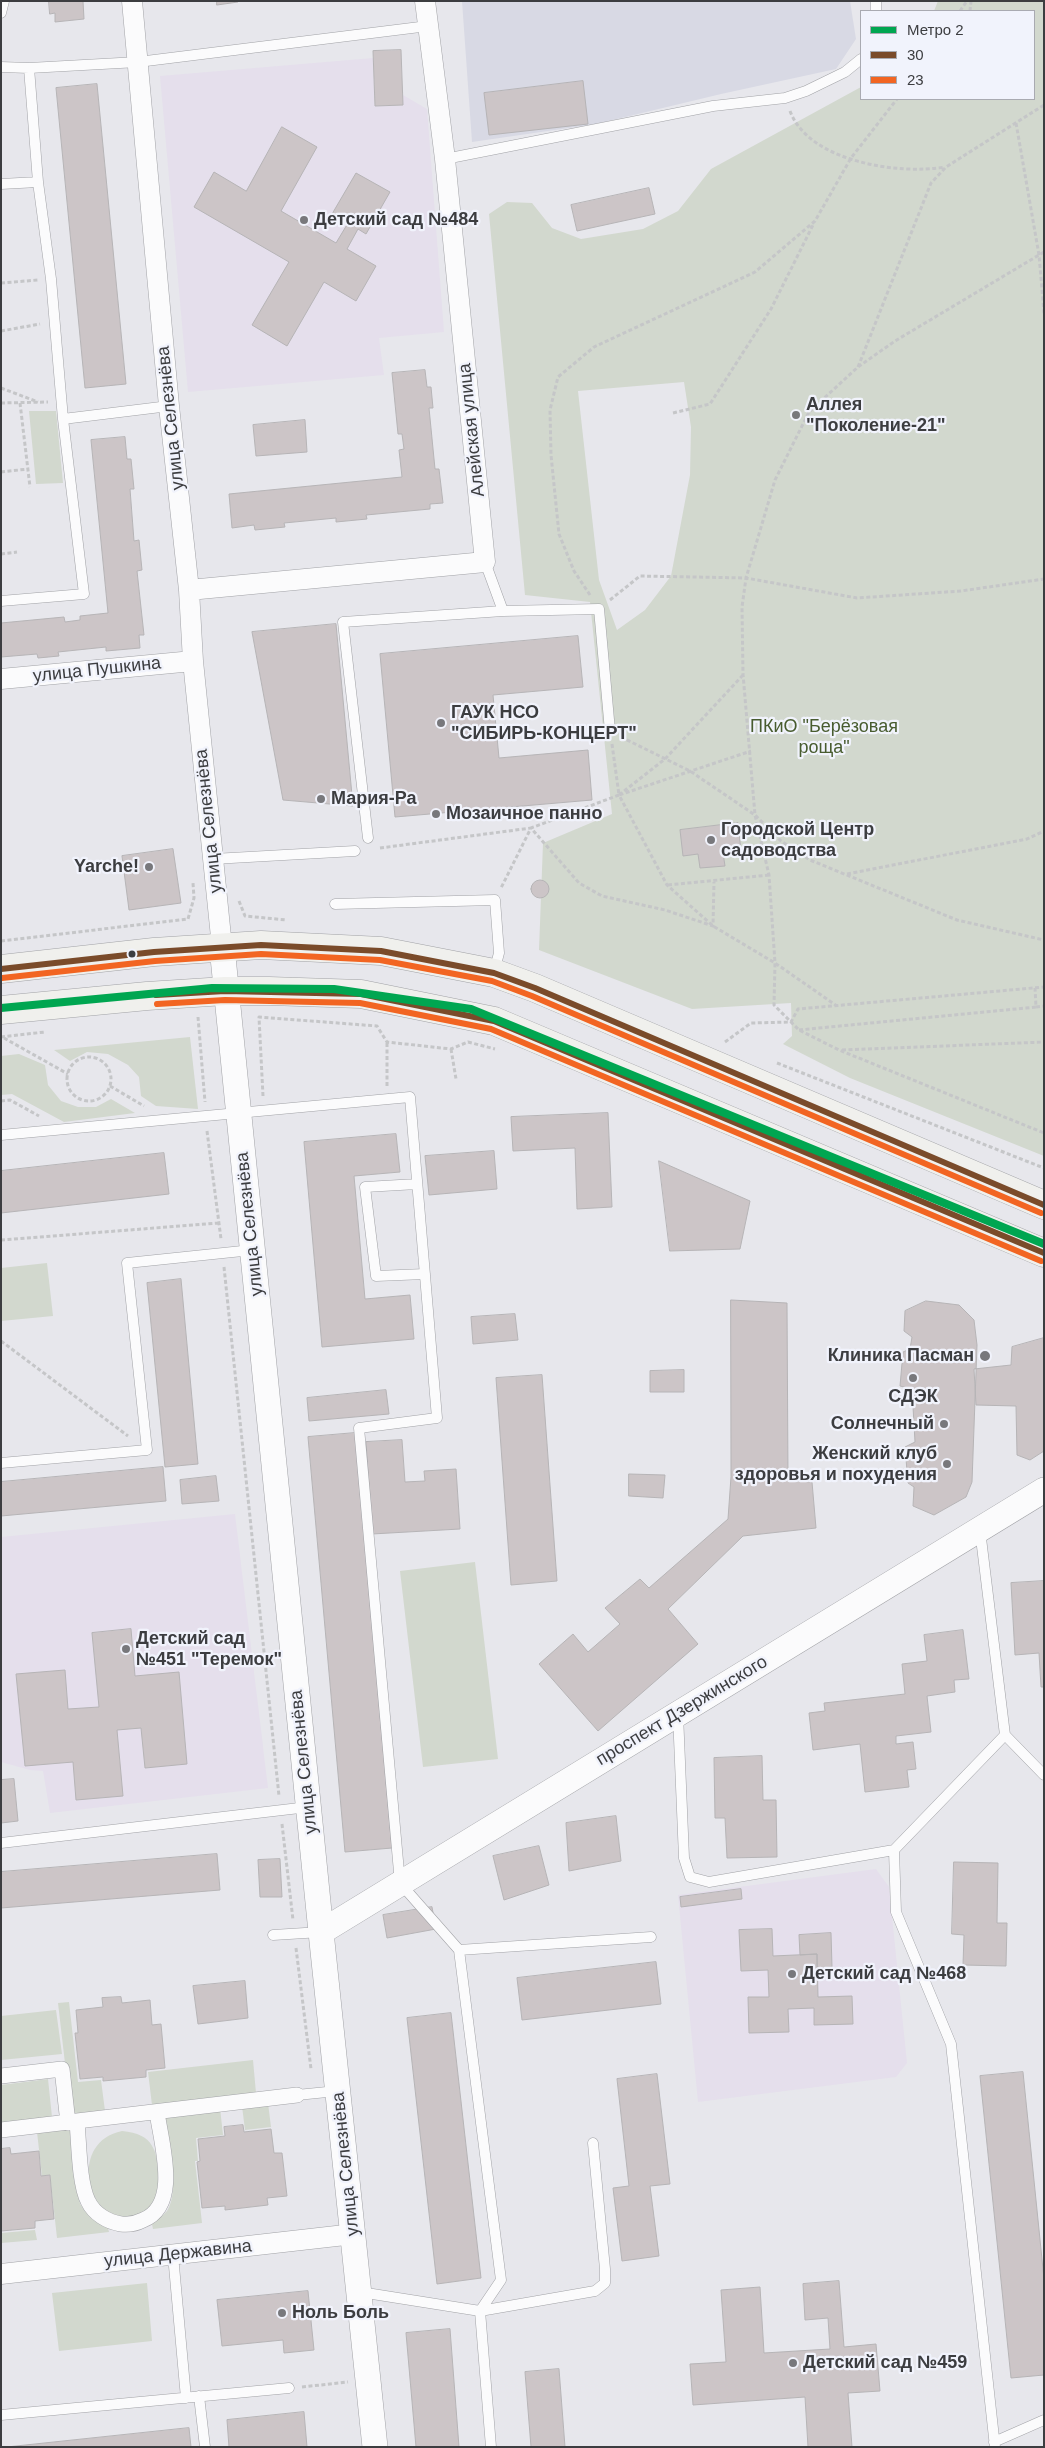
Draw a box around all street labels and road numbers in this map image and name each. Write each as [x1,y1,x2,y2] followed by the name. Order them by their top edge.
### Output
[153,345,189,491] street label: улица Селезнёва
[454,362,490,498] street label: Алейская улица
[32,653,162,687] street label: улица Пушкина
[191,748,227,894] street label: улица Селезнёва
[232,1151,268,1297] street label: улица Селезнёва
[592,1651,772,1771] street label: проспект Дзержинского
[286,1689,322,1835] street label: улица Селезнёва
[328,2091,364,2237] street label: улица Селезнёва
[103,2236,253,2272] street label: улица Державина

